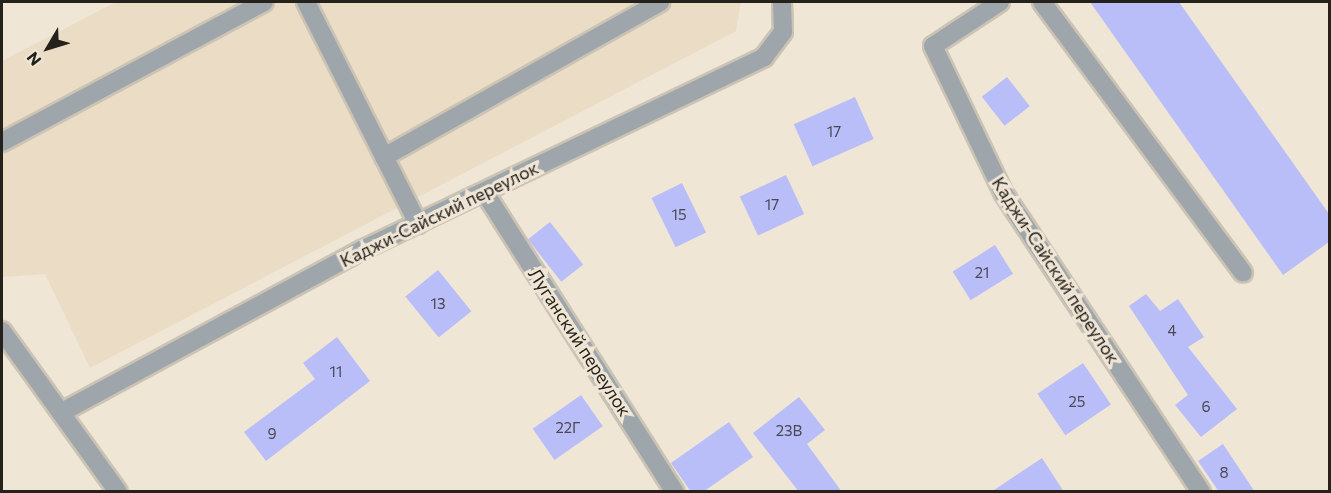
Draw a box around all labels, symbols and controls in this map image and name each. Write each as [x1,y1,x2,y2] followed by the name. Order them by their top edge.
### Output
[18,18,78,78] north arrow
[22,49,45,70] text: N
[827,123,841,141] house number: 17
[336,157,542,271] street label: Каджи-Сайский переулок
[988,173,1124,367] street label: Каджи-Сайский переулок
[765,196,779,214] house number: 17
[671,206,687,224] house number: 15
[524,264,636,420] street label: Луганский переулок
[975,264,989,282] house number: 21
[431,295,445,313] house number: 13
[1168,322,1176,340] house number: 4
[330,363,342,381] house number: 11
[1069,393,1085,411] house number: 25
[1201,398,1211,416] house number: 6
[555,419,581,437] house number: 22Г
[776,422,802,440] house number: 23В
[267,425,277,443] house number: 9
[1219,464,1229,482] house number: 8

